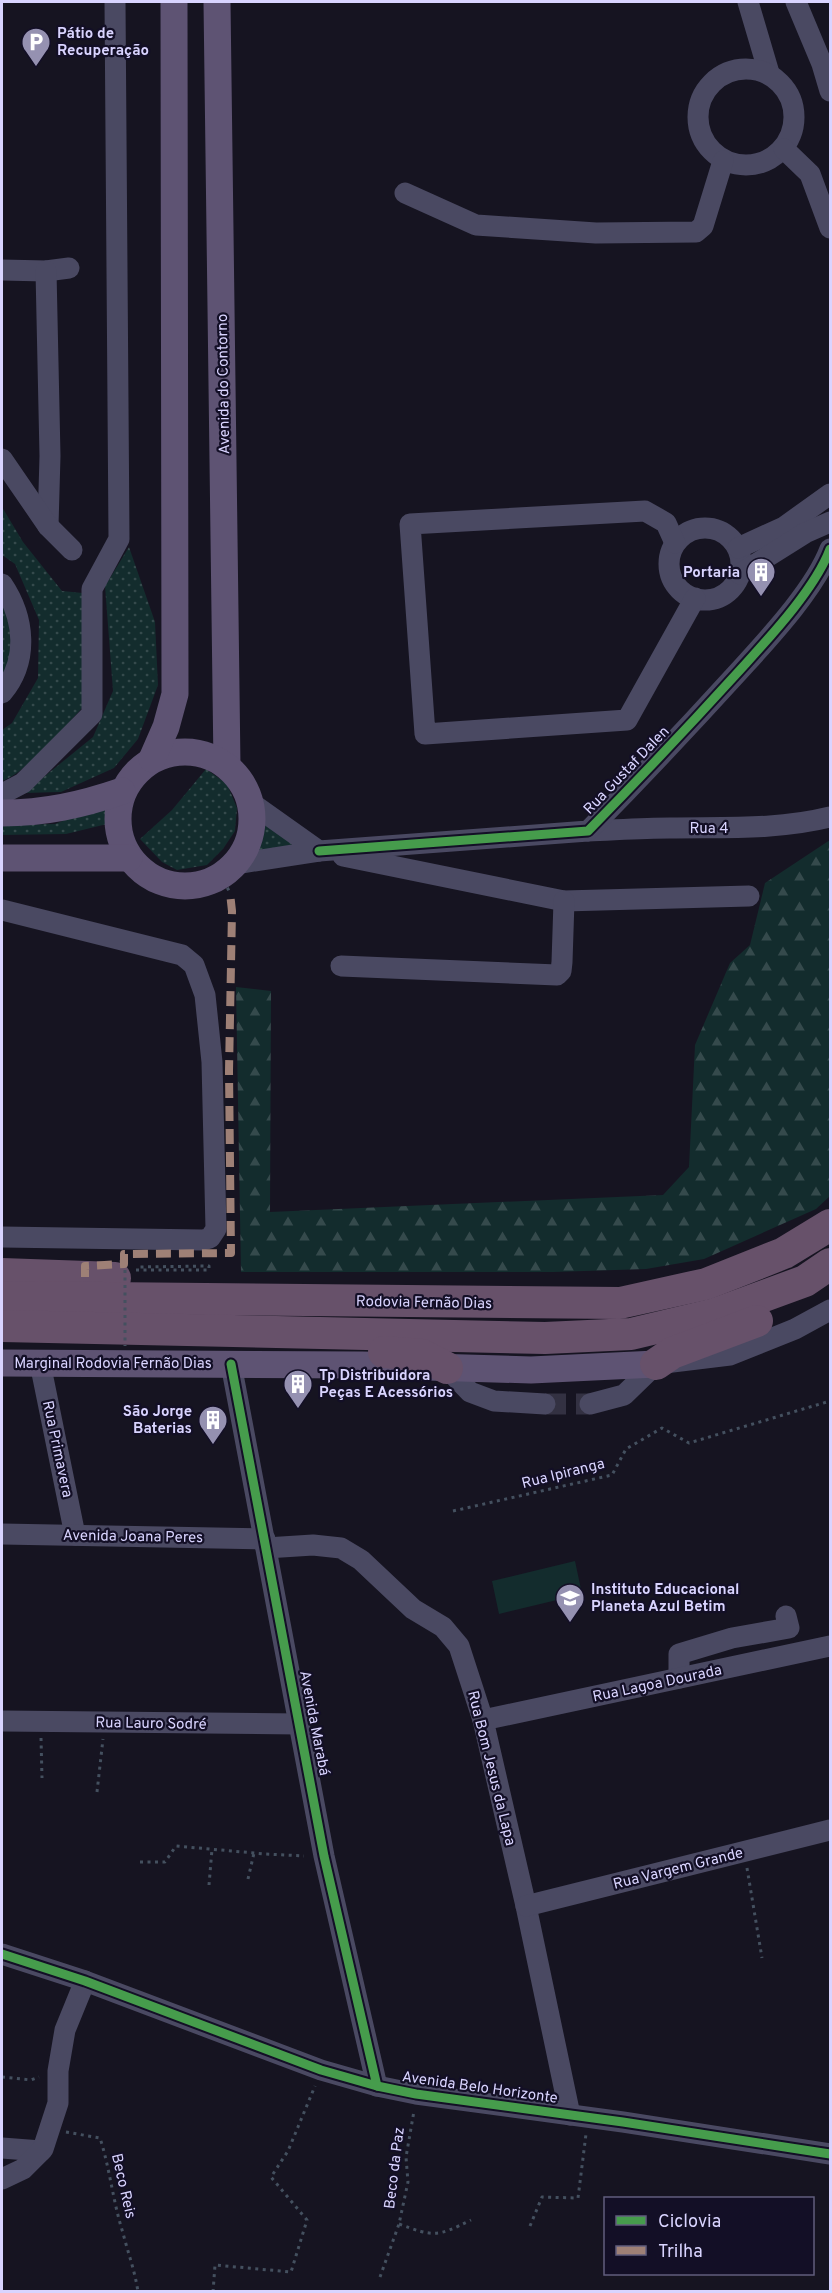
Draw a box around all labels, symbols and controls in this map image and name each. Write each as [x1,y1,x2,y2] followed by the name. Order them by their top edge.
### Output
[57,25,149,61] place label: Pátio de Recuperação
[20,26,52,68] parking icon: Pátio de Recuperação
[214,314,235,454] street label: Avenida do Contorno
[745,556,777,598] building icon: Portaria
[683,564,740,583] place label: Portaria
[580,723,674,819] street label: Rua Gustaf Dalen
[689,820,729,839] street label: Rua 4
[356,1293,492,1314] street label: Rodovia Fernão Dias
[14,1355,212,1374] street label: Marginal Rodovia Fernão Dias
[319,1367,453,1403] place label: Tp Distribuidora Peças E Acessórios
[282,1368,314,1410] building icon: Tp Distribuidora Peças E Acessórios
[37,1399,76,1500] street label: Rua Primavera
[123,1403,192,1439] place label: São Jorge Baterias
[197,1404,229,1446] building icon: São Jorge Baterias
[520,1455,607,1494] street label: Rua Ipiranga
[63,1527,203,1548] street label: Avenida Joana Peres
[591,1581,739,1617] place label: Instituto Educacional Planeta Azul Betim
[554,1582,586,1624] school or university icon: Instituto Educacional Planeta Azul Betim
[591,1661,724,1707] street label: Rua Lagoa Dourada
[294,1669,333,1778] street label: Avenida Marabá
[462,1689,519,1848] street label: Rua Bom Jesus da Lapa
[95,1714,207,1735] street label: Rua Lauro Sodré
[611,1844,745,1895] street label: Rua Vargem Grande
[401,2068,559,2109] street label: Avenida Belo Horizonte
[381,2126,410,2210] street label: Beco da Paz
[106,2152,139,2221] street label: Beco Reis
[604,2197,814,2275] legend
[658,2211,721,2234] text: Ciclovia
[658,2241,703,2264] text: Trilha

